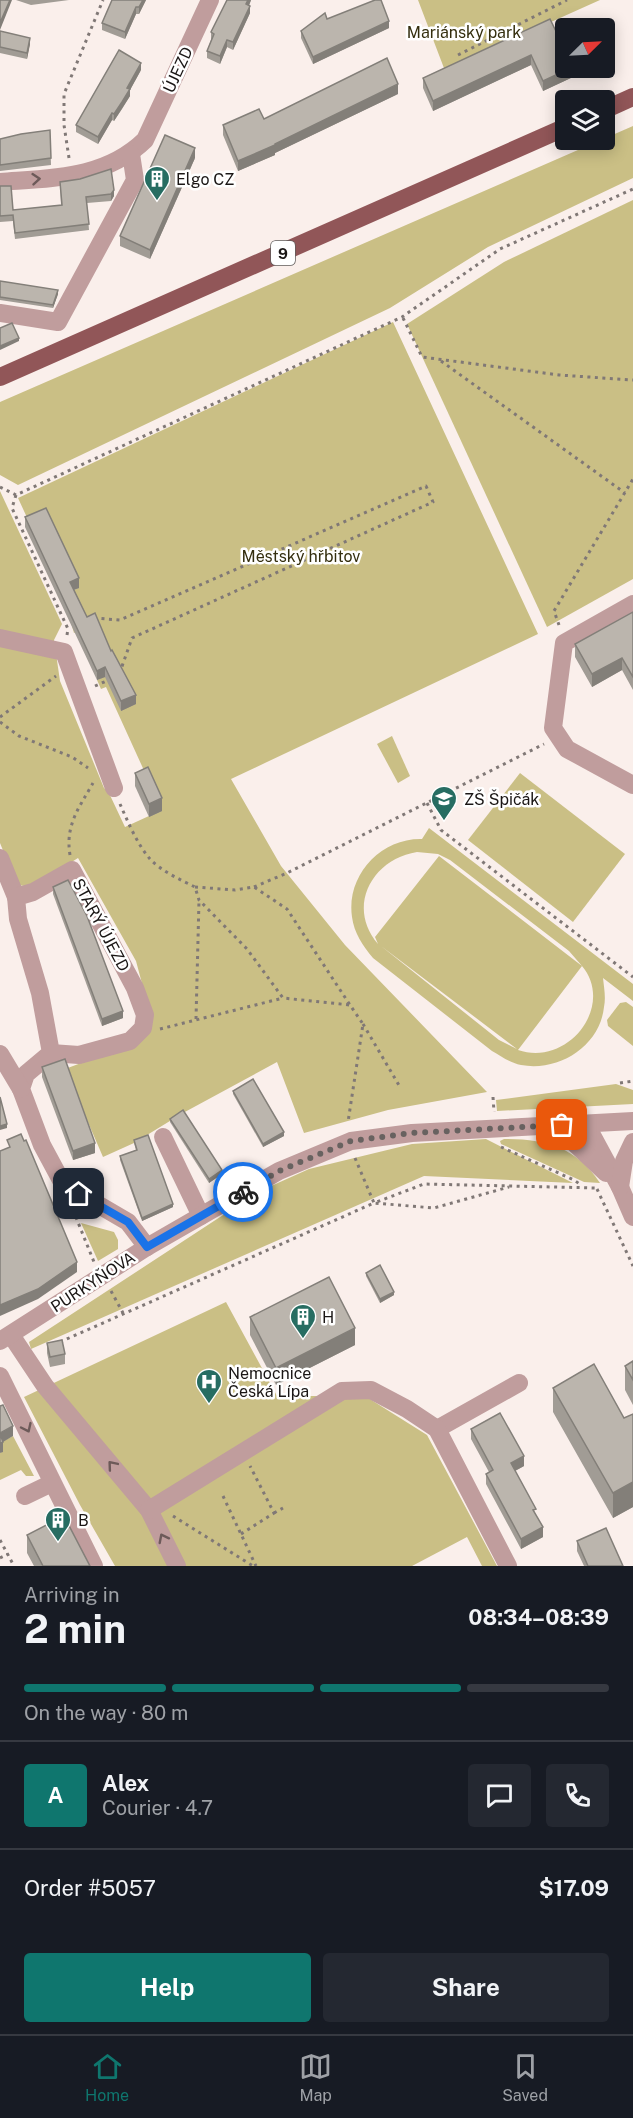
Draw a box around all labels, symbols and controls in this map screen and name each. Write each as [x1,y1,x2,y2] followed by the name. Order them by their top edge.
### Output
[555,18,615,78] north arrow
[555,18,615,150] map controls
[407,23,521,42] park label: Mariánský park
[158,44,197,96] street label: ÚJEZD
[555,90,615,150] button: layers
[142,164,172,202] building icon: Elgo CZ
[176,170,234,189] place label: Elgo CZ
[31,173,40,186] one-way arrow
[271,241,295,265] road number: 9
[242,547,360,566] park label: Městský hřbitov
[429,784,459,822] school or university icon: ZŠ Špičák
[464,789,539,809] place label: ZŠ Špičák
[69,875,134,975] street label: STARÝ ÚJEZD
[536,1099,587,1150] pin
[545,1108,578,1141] icon: bag
[213,1162,273,1222] courier
[53,1168,104,1219] pin
[227,1176,260,1209] icon: bike
[62,1177,95,1210] icon: home
[47,1247,139,1316] street label: PURKYŇOVA
[288,1302,318,1340] building icon: H
[322,1308,334,1327] place label: H
[228,1364,311,1401] place label: Nemocnice Česká Lípa
[194,1367,224,1405] hospital icon: Nemocnice Česká Lípa
[19,1422,31,1433] one-way arrow
[108,1461,119,1472] one-way arrow
[43,1505,73,1543] building icon: B
[78,1511,89,1530] place label: B
[159,1534,170,1545] one-way arrow
[24,1583,119,1607] text: Arriving in
[468,1604,609,1630] text: 08:34–08:39
[24,1606,126,1652] text: 2 min
[24,1701,188,1725] text: On the way · 80 m
[468,1764,531,1827] button: chat
[546,1764,609,1827] button: phone
[102,1770,149,1796] text: Alex
[48,1782,63,1808] text: A
[102,1796,213,1820] text: Courier · 4.7
[24,1875,156,1901] text: Order #5057
[539,1875,609,1901] text: $17.09
[24,1953,311,2022] button: Help
[323,1953,609,2022] button: Share
[85,2050,129,2105] tab: Home
[299,2050,332,2105] tab: Map
[502,2050,548,2105] tab: Saved

